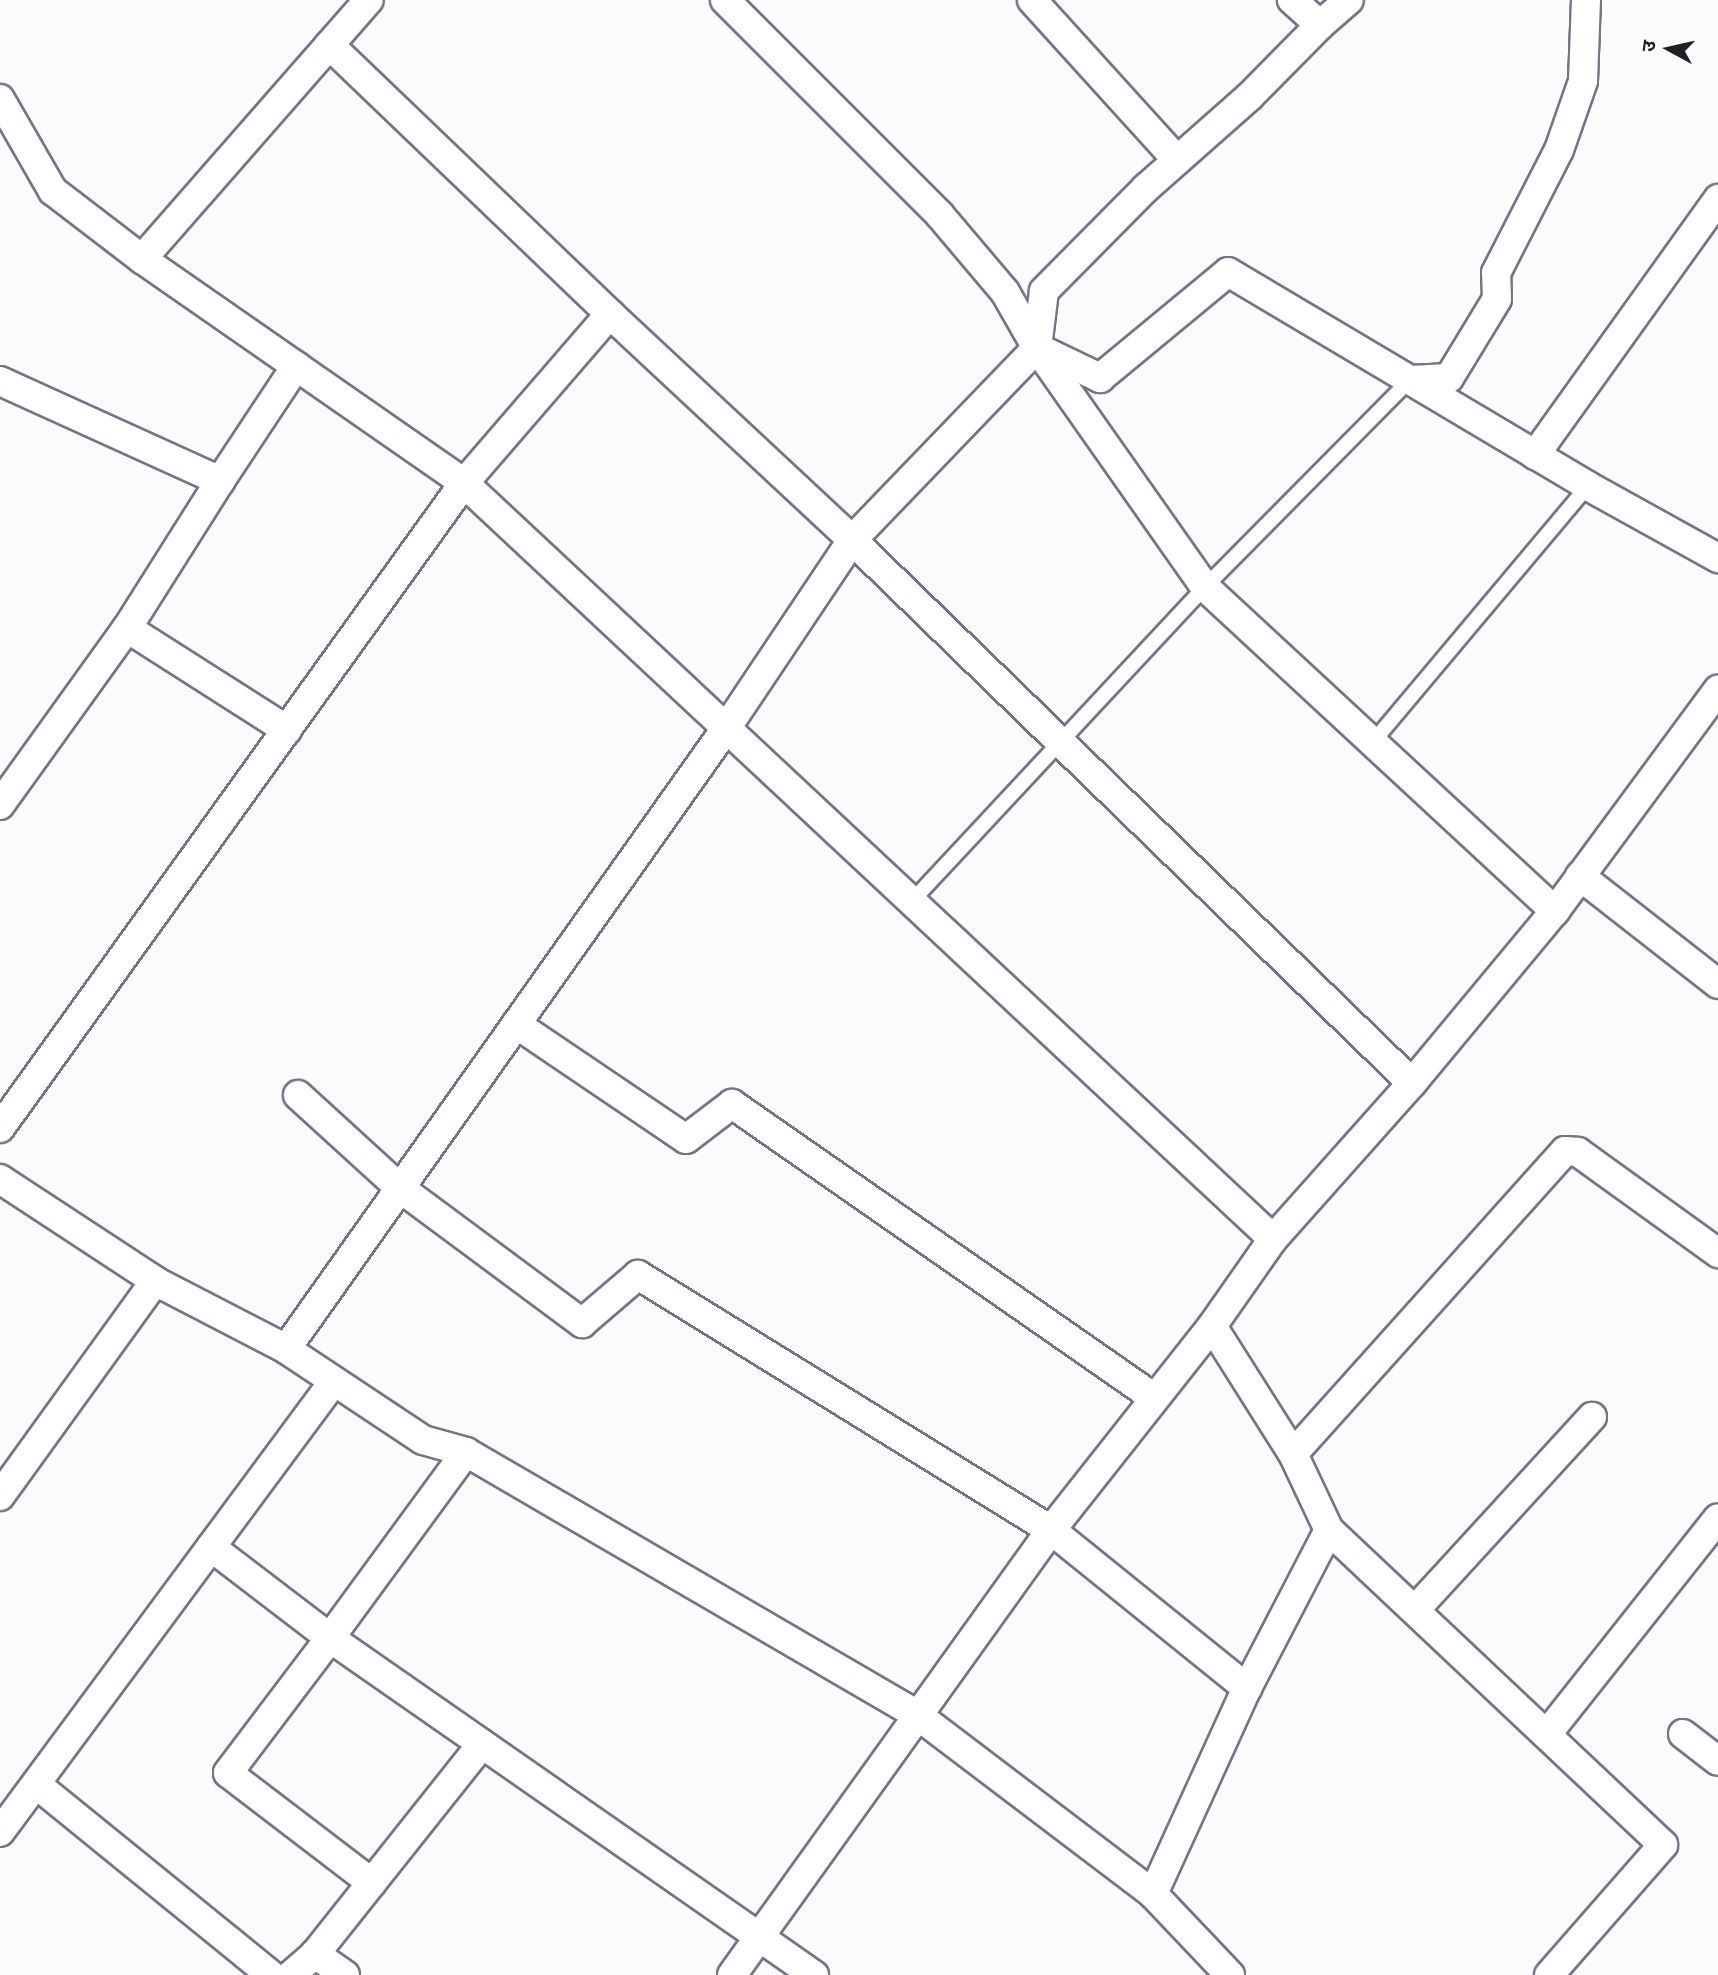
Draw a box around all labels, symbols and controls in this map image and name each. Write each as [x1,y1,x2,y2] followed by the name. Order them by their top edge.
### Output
[1634,14,1704,84] north arrow
[1636,39,1661,53] text: उ

